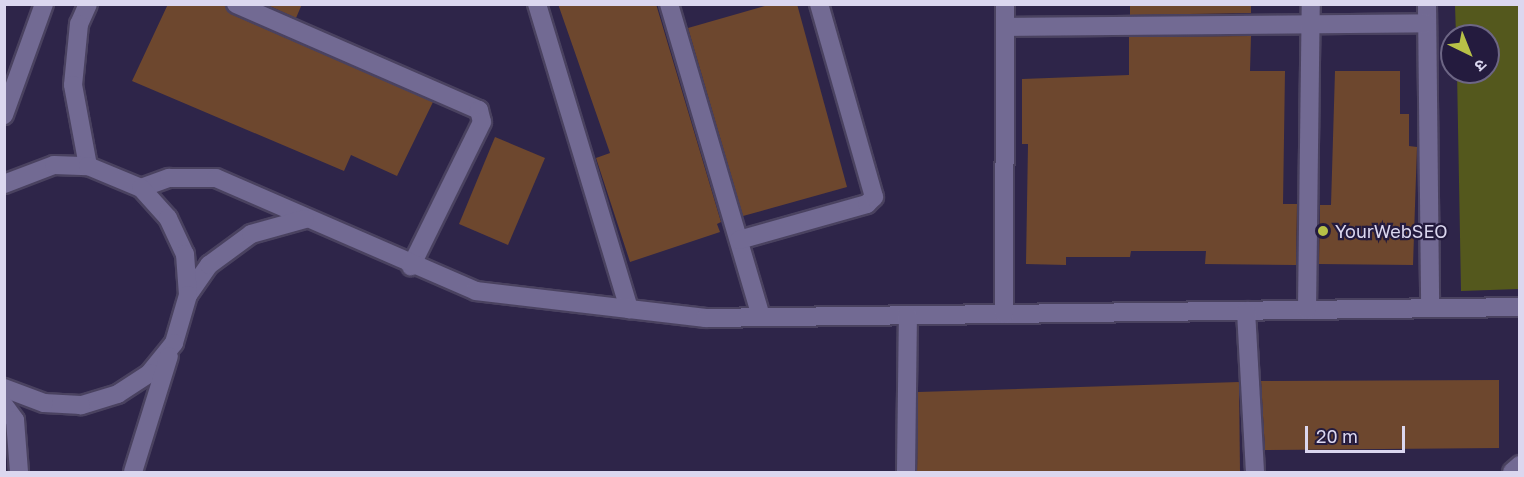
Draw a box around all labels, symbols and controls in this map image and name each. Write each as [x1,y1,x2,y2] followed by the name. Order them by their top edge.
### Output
[1440,24,1500,84] north arrow
[1471,55,1491,76] text: उ
[1335,220,1448,242] place label: YourWebSEO
[1316,224,1330,238] marker: YourWebSEO
[1308,414,1408,452] scale bar
[1316,425,1358,447] text: 20 m

